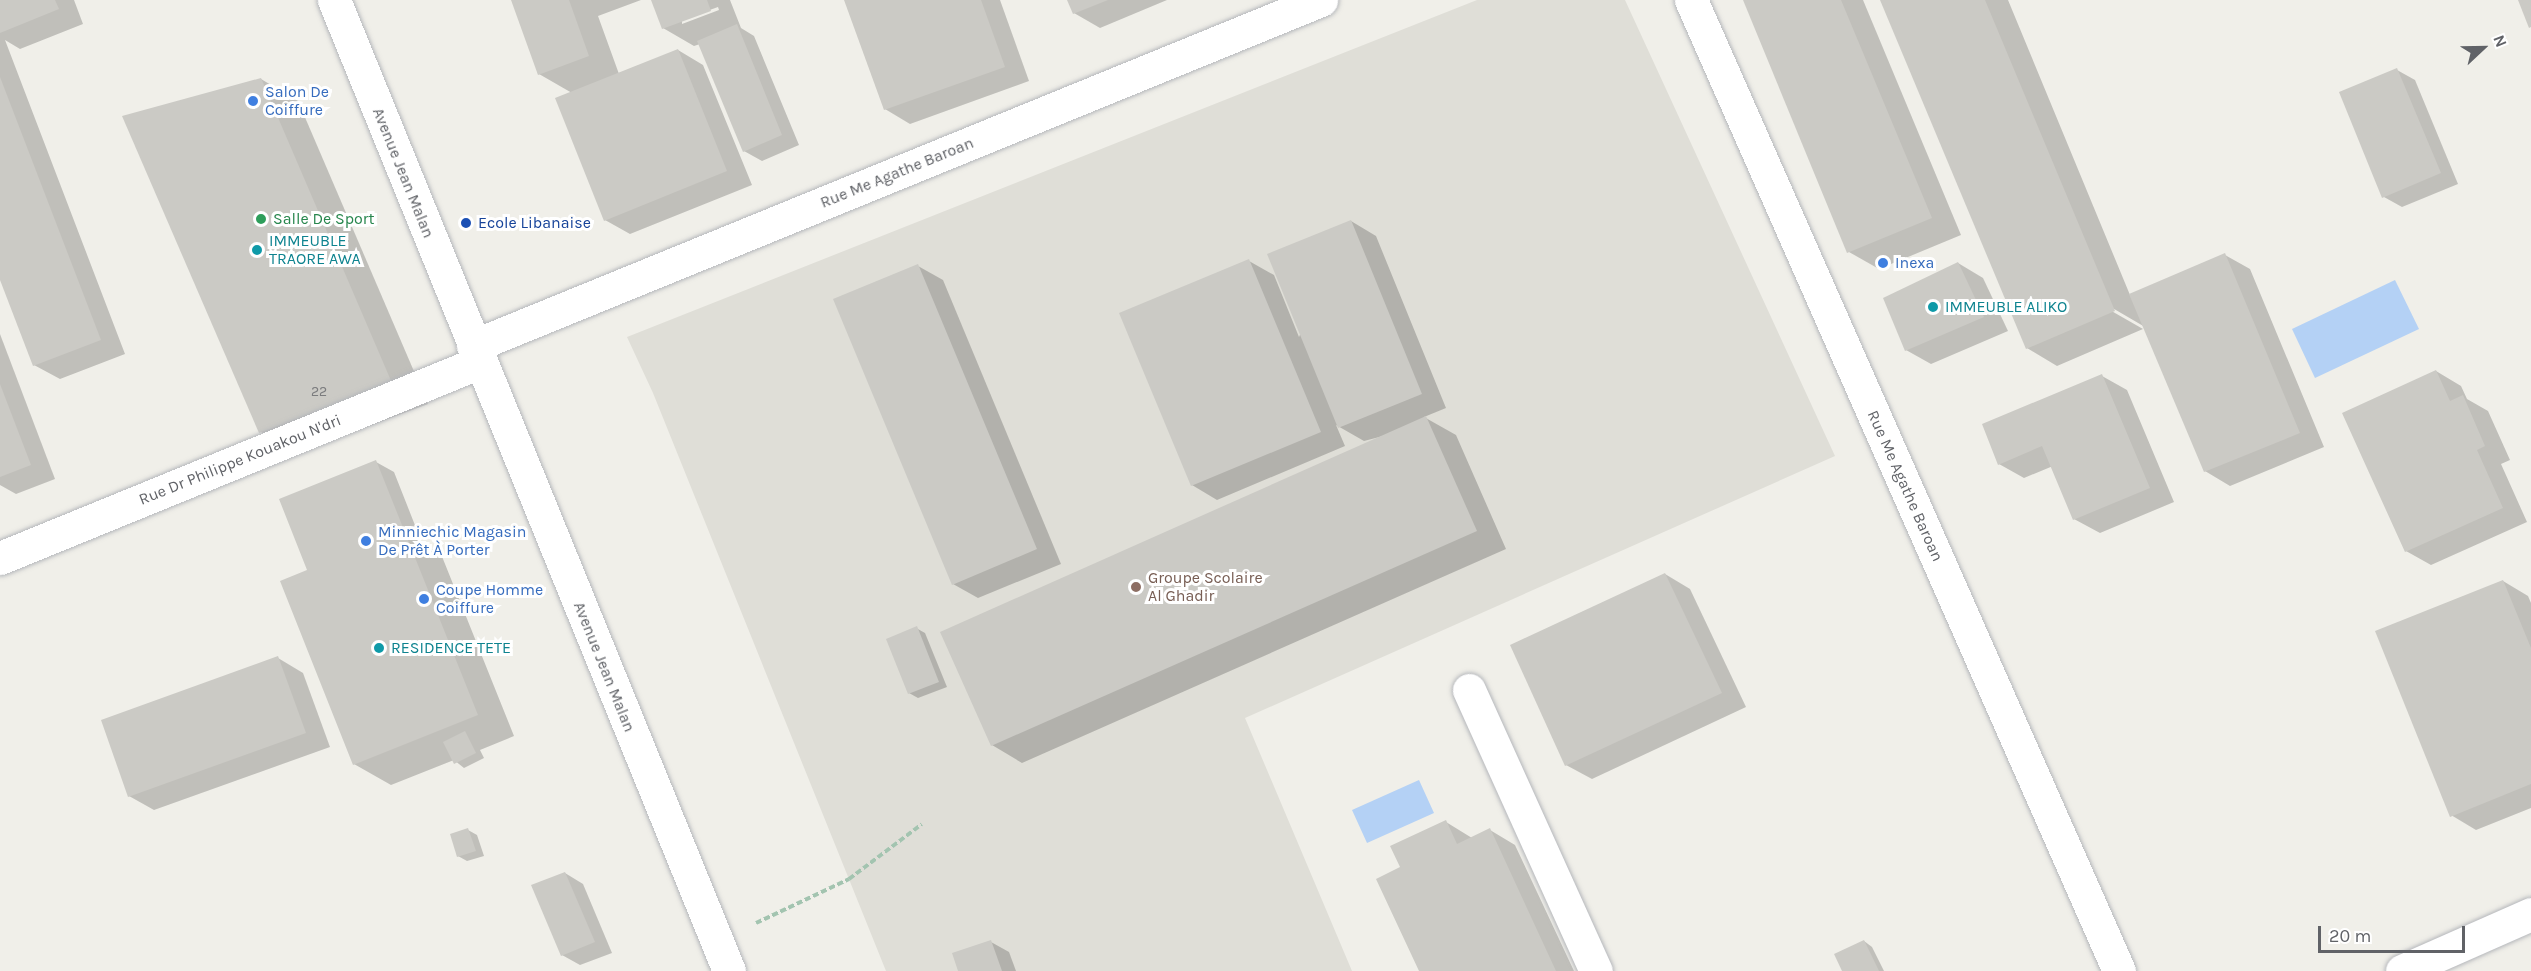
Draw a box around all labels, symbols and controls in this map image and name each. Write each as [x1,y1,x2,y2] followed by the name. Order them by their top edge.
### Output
[2453,18,2513,78] north arrow
[2489,32,2511,50] text: N
[265,82,329,120] place label: Salon De Coiffure
[246,94,260,108] marker: Salon De Coiffure
[368,105,438,241] street label: Avenue Jean Malan
[818,133,976,213] street label: Rue Me Agathe Baroan
[273,209,375,229] place label: Salle De Sport
[254,212,268,226] marker: Salle De Sport
[478,213,591,233] place label: Ecole Libanaise
[459,216,473,230] marker: Ecole Libanaise
[269,231,361,269] place label: IMMEUBLE TRAORE AWA
[250,243,264,257] marker: IMMEUBLE TRAORE AWA
[1895,253,1934,273] place label: Inexa
[1876,256,1890,270] marker: Inexa
[1945,297,2067,317] place label: IMMEUBLE ALIKO
[1926,300,1940,314] marker: IMMEUBLE ALIKO
[311,384,327,400] house number: 22
[1863,407,1947,565] street label: Rue Me Agathe Baroan
[136,411,344,509] street label: Rue Dr Philippe Kouakou N'dri
[378,522,526,560] place label: Minniechic Magasin De Prêt À Porter
[359,534,373,548] marker: Minniechic Magasin De Prêt À Porter
[1148,568,1263,606] place label: Groupe Scolaire Al Ghadir
[436,580,543,618] place label: Coupe Homme Coiffure
[1129,580,1143,594] marker: Groupe Scolaire Al Ghadir
[417,592,431,606] marker: Coupe Homme Coiffure
[569,599,639,735] street label: Avenue Jean Malan
[391,638,511,658] place label: RESIDENCE TETE
[372,641,386,655] marker: RESIDENCE TETE
[2321,914,2468,952] scale bar
[2329,925,2371,947] text: 20 m

